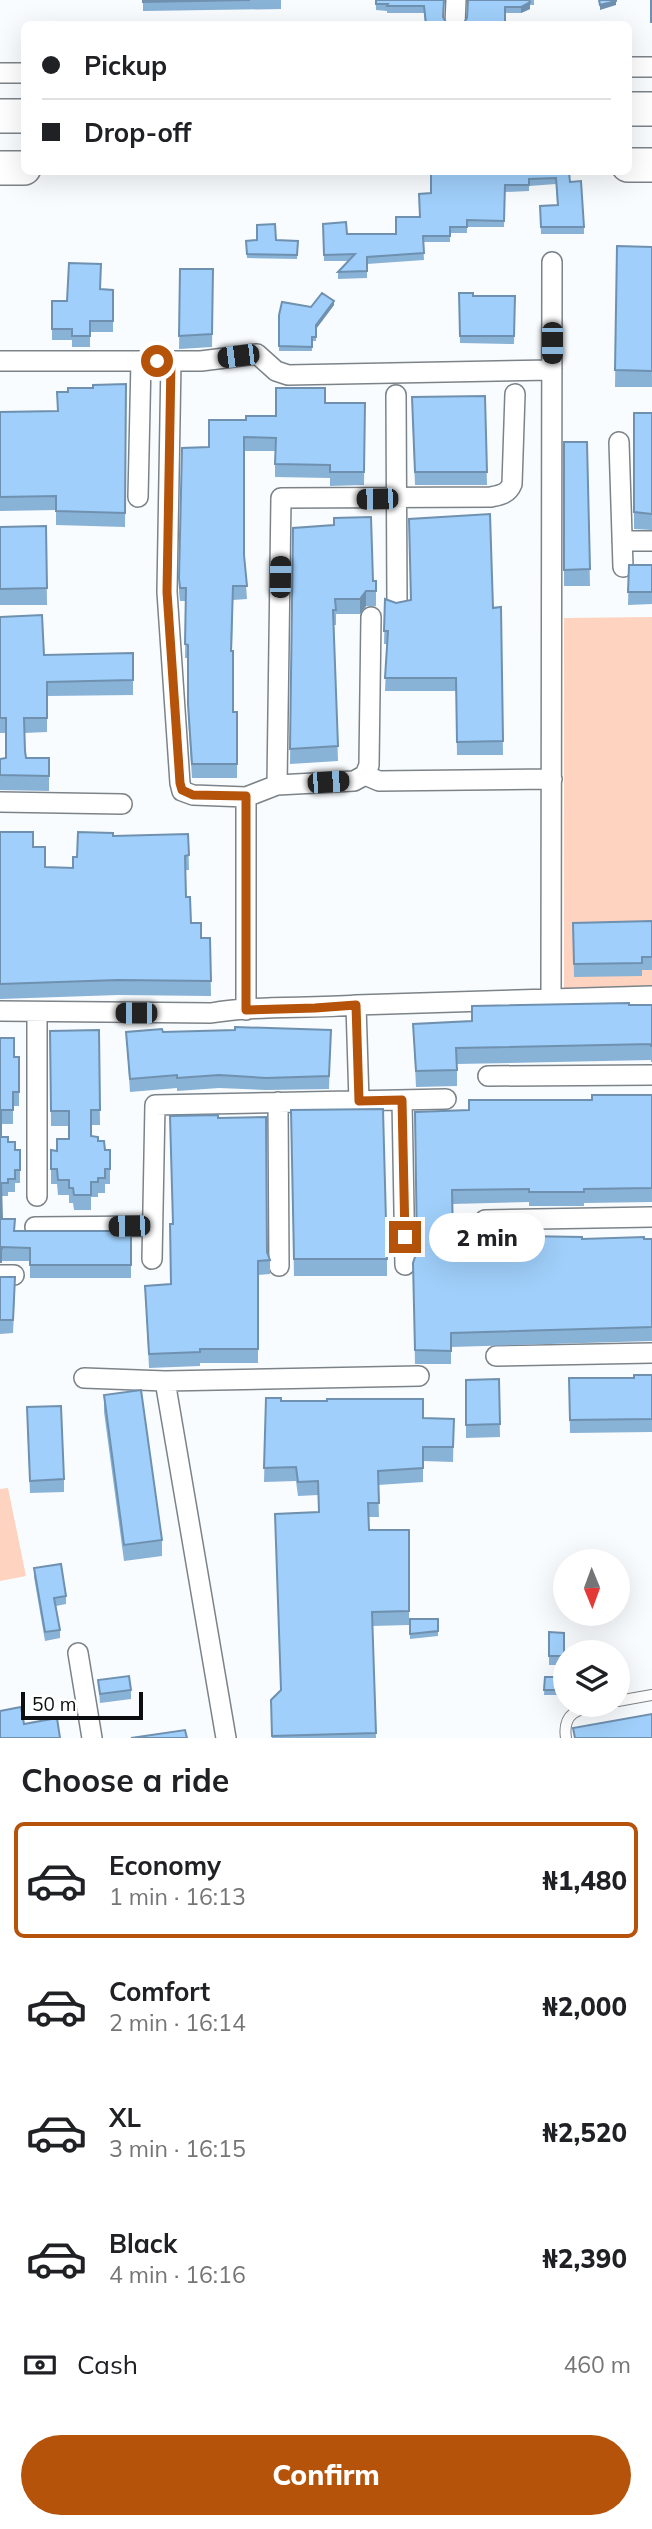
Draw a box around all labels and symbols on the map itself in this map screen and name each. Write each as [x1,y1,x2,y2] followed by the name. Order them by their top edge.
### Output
[542,322,563,364] car
[216,343,261,369] car
[141,345,173,377] route start
[356,488,399,510] car
[270,556,291,598] car
[307,770,350,794] car
[116,1003,158,1024] car
[430,1212,545,1262] callout: 2 min
[108,1215,151,1237] car
[389,1221,421,1253] route end
[553,1549,630,1626] north arrow
[21,1689,144,1721] scale bar

